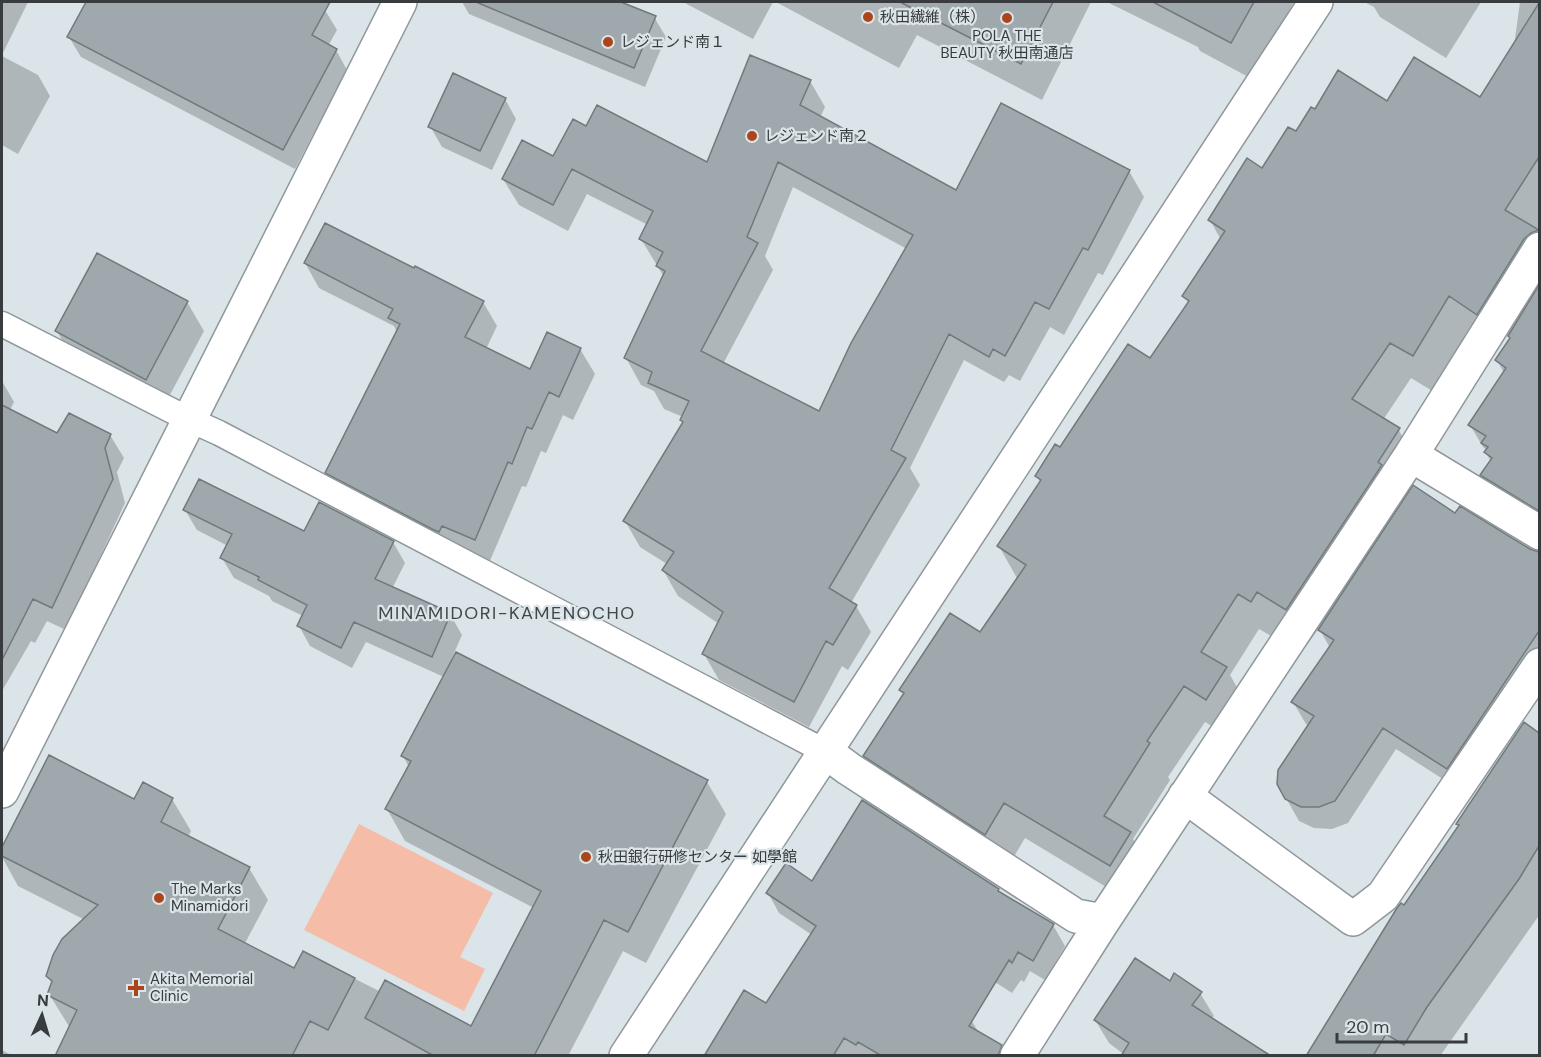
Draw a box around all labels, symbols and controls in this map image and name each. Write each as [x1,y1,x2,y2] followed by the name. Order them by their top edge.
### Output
[880,7,985,27] place label: 秋田繊維（株）
[861,10,875,24] marker: 秋田繊維（株）
[1000,11,1014,25] marker: POLA THE BEAUTY 秋田南通店
[941,26,1073,63] place label: POLA THE BEAUTY 秋田南通店
[620,32,725,52] place label: レジェンド南１
[601,35,615,49] marker: レジェンド南１
[764,126,869,146] place label: レジェンド南２
[745,129,759,143] marker: レジェンド南２
[378,601,636,625] district label: MINAMIDORI-KAMENOCHO
[598,847,797,867] place label: 秋田銀行研修センター 如學館
[579,850,593,864] marker: 秋田銀行研修センター 如學館
[171,879,248,916] place label: The Marks Minamidori
[152,891,166,905] marker: The Marks Minamidori
[150,969,253,1006] place label: Akita Memorial Clinic
[127,979,145,997] marker: Akita Memorial Clinic
[12,985,72,1045] north arrow
[36,990,50,1011] text: N
[1337,1006,1466,1044] scale bar
[1346,1015,1389,1039] text: 20 m

